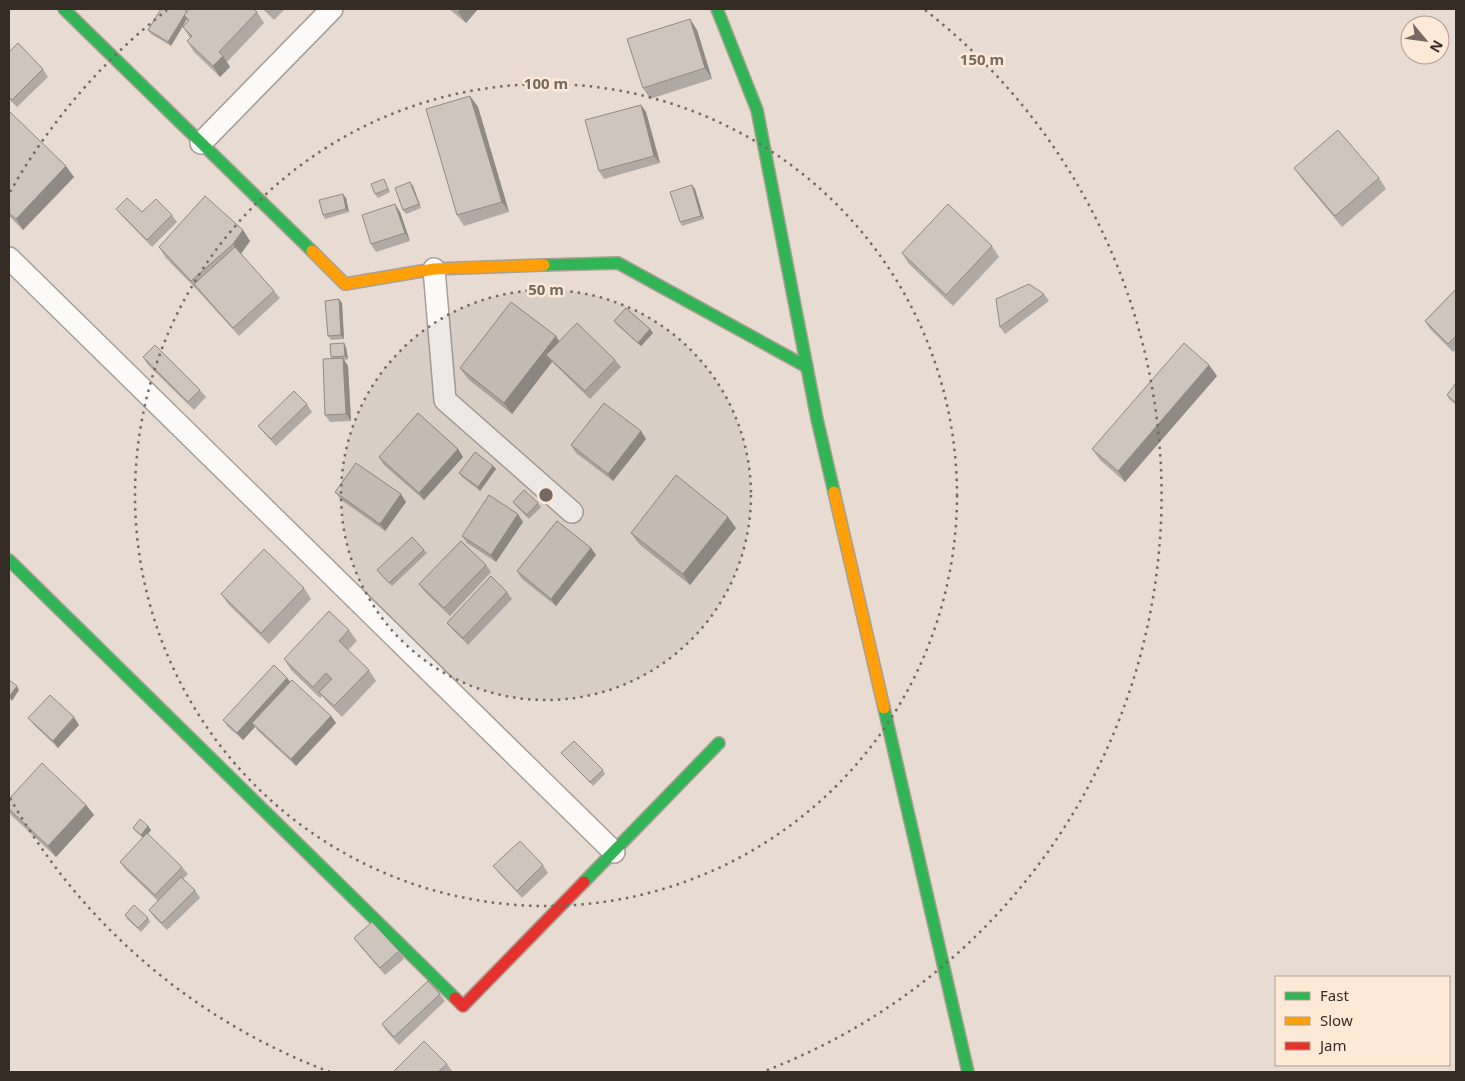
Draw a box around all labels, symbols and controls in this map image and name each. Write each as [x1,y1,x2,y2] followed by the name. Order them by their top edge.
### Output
[1400,15,1450,65] north arrow
[1426,37,1448,56] text: N
[960,49,1004,69] text: 150 m
[524,73,568,93] text: 100 m
[528,279,564,299] text: 50 m
[537,486,555,504] centre of rings
[1275,976,1450,1066] legend
[1320,985,1349,1005] text: Fast
[1320,1010,1353,1030] text: Slow
[1318,1035,1347,1055] text: Jam

